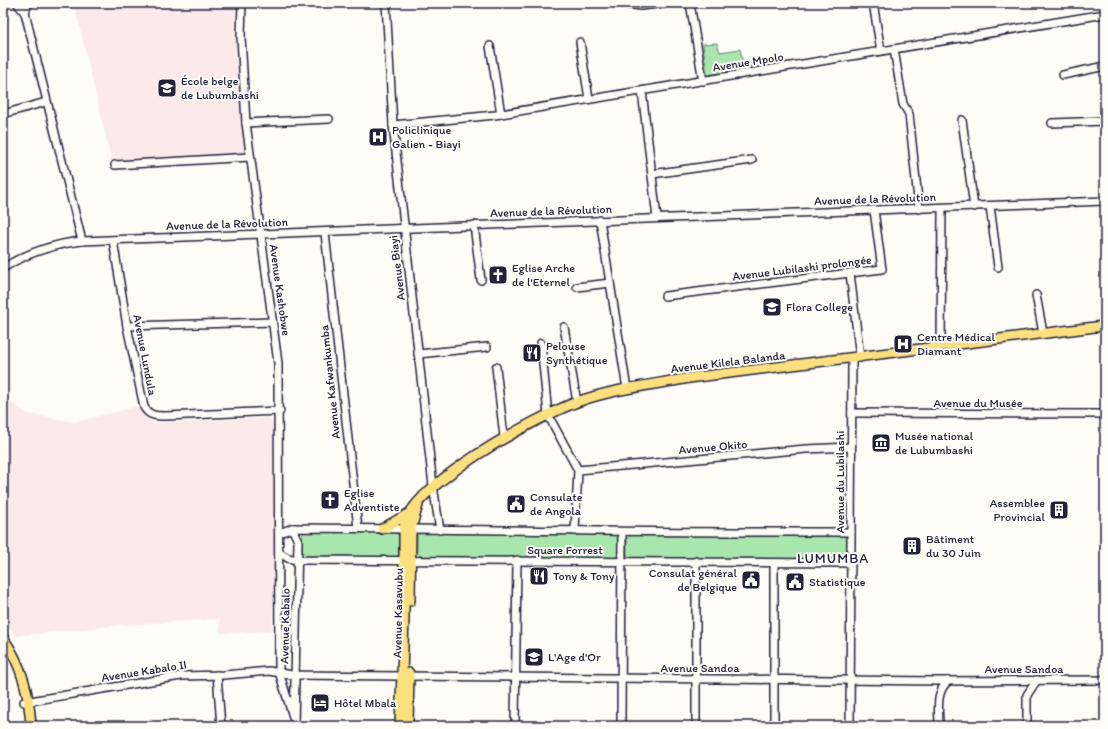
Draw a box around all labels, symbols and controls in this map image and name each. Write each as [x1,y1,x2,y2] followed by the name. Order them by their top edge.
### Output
[712,49,784,75] street label: Avenue Mpolo
[181,74,259,102] place label: École belge de Lubumbashi
[156,77,178,99] school or university icon: École belge de Lubumbashi
[392,123,461,151] place label: Policlinique Galien - Biayi
[367,126,389,148] hospital icon: Policlinique Galien - Biayi
[814,190,937,208] street label: Avenue de la Révolution
[490,202,613,220] street label: Avenue de la Révolution
[166,215,289,233] street label: Avenue de la Révolution
[386,235,408,301] street label: Avenue Biayi
[267,243,293,337] street label: Avenue Kashobwe
[732,252,873,283] street label: Avenue Lubilashi prolongée
[512,261,575,289] place label: Eglise Arche de l'Eternel
[487,264,509,286] church icon: Eglise Arche de l'Eternel
[761,296,783,318] school or university icon: Flora College
[786,300,853,314] place label: Flora College
[130,313,160,398] street label: Avenue Lundula
[317,324,343,440] street label: Avenue Kafwankumba
[917,330,995,358] place label: Centre Médical Diamant
[892,333,914,355] hospital icon: Centre Médical Diamant
[546,339,608,367] place label: Pelouse Synthétique
[521,342,543,364] restaurant icon: Pelouse Synthétique
[670,348,787,376] street label: Avenue Kilela Balanda
[934,396,1023,410] street label: Avenue du Musée
[895,429,974,457] place label: Musée national de Lubumbashi
[833,431,847,533] street label: Avenue du Lubilashi
[870,432,892,454] museum icon: Musée national de Lubumbashi
[678,437,748,457] street label: Avenue Okito
[344,486,400,514] place label: Eglise Adventiste
[319,489,341,511] church icon: Eglise Adventiste
[530,490,583,518] place label: Consulate de Angola
[505,493,527,515] public building icon: Consulate de Angola
[990,496,1046,524] place label: Assemblee Provincial
[1048,499,1070,521] building icon: Assemblee Provincial
[926,532,981,560] place label: Bâtiment du 30 Juin
[901,535,923,557] building icon: Bâtiment du 30 Juin
[527,543,603,557] street label: Square Forrest
[797,550,869,567] district label: LUMUMBA
[528,565,550,587] restaurant icon: Tony & Tony
[649,566,738,594] place label: Consulat général de Belgique
[390,567,406,658] street label: Avenue Kasavubu
[553,569,615,583] place label: Tony & Tony
[740,569,762,591] public building icon: Consulat général de Belgique
[784,571,806,593] public building icon: Statistique
[809,575,866,589] place label: Statistique
[277,588,293,664] street label: Avenue Kabalo
[523,646,545,668] school or university icon: L'Age d'Or
[548,650,601,664] place label: L'Age d'Or
[100,657,188,685] street label: Avenue Kabalo II
[661,661,740,675] street label: Avenue Sandoa
[985,662,1064,676] street label: Avenue Sandoa
[309,692,331,714] hotel icon: Hôtel Mbala
[334,696,397,710] place label: Hôtel Mbala

